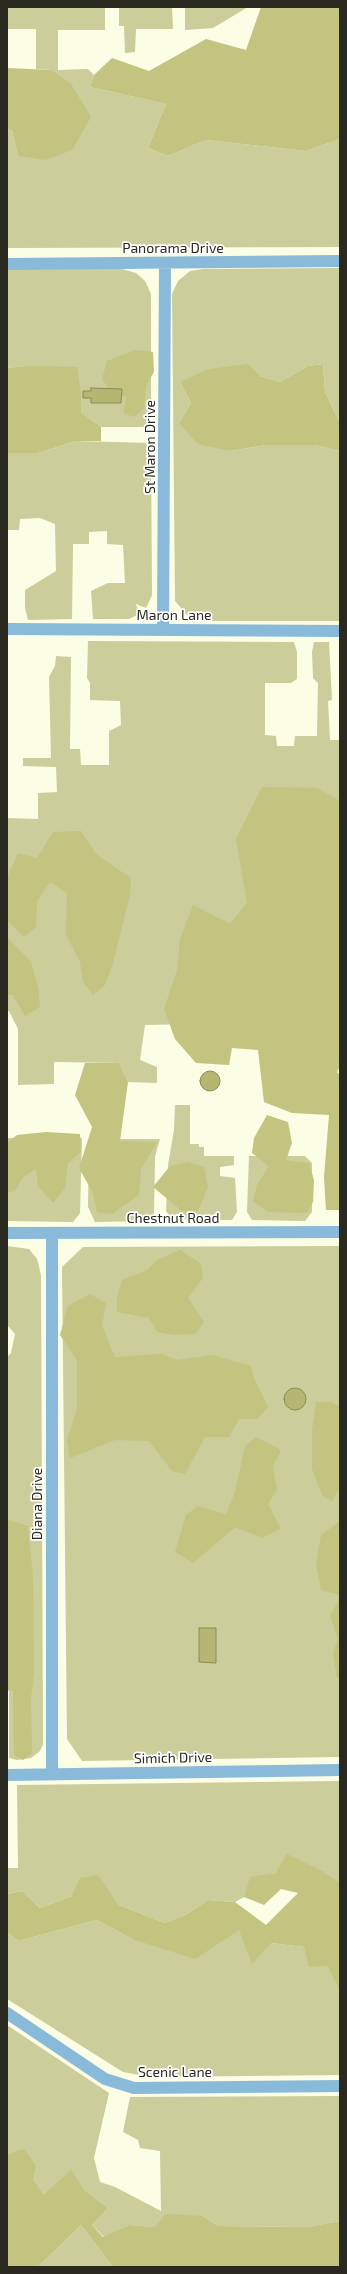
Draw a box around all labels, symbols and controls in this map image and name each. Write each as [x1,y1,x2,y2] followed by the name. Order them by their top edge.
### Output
[122,240,224,256] street label: Panorama Drive
[142,400,158,494] street label: St Maron Drive
[136,607,212,623] street label: Maron Lane
[127,1210,219,1226] street label: Chestnut Road
[29,1468,45,1540] street label: Diana Drive
[134,1749,212,1767] street label: Simich Drive
[138,2064,212,2080] street label: Scenic Lane

